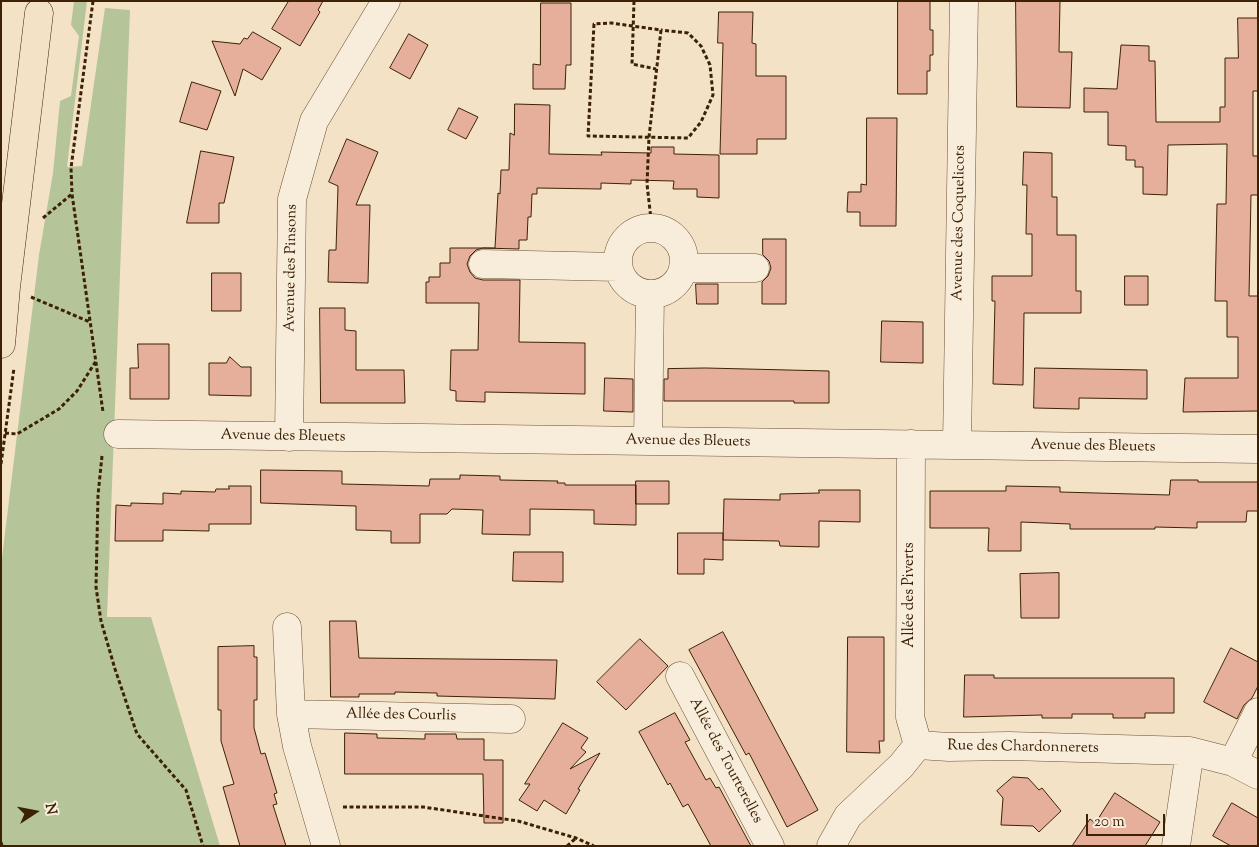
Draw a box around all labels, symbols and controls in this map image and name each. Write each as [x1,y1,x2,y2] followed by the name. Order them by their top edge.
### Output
[950,145,970,301] street label: Avenue des Coquelicots
[282,204,302,332] street label: Avenue des Pinsons
[221,427,345,447] street label: Avenue des Bleuets
[626,432,750,452] street label: Avenue des Bleuets
[1031,437,1155,457] street label: Avenue des Bleuets
[901,542,919,648] street label: Allée des Piverts
[684,695,766,827] street label: Allée des Tourterelles
[346,706,456,726] street label: Allée des Courlis
[947,738,1099,758] street label: Rue des Chardonnerets
[10,787,60,837] north arrow
[39,802,61,817] text: N
[1089,804,1168,836] scale bar
[1094,812,1125,833] text: 20 m

